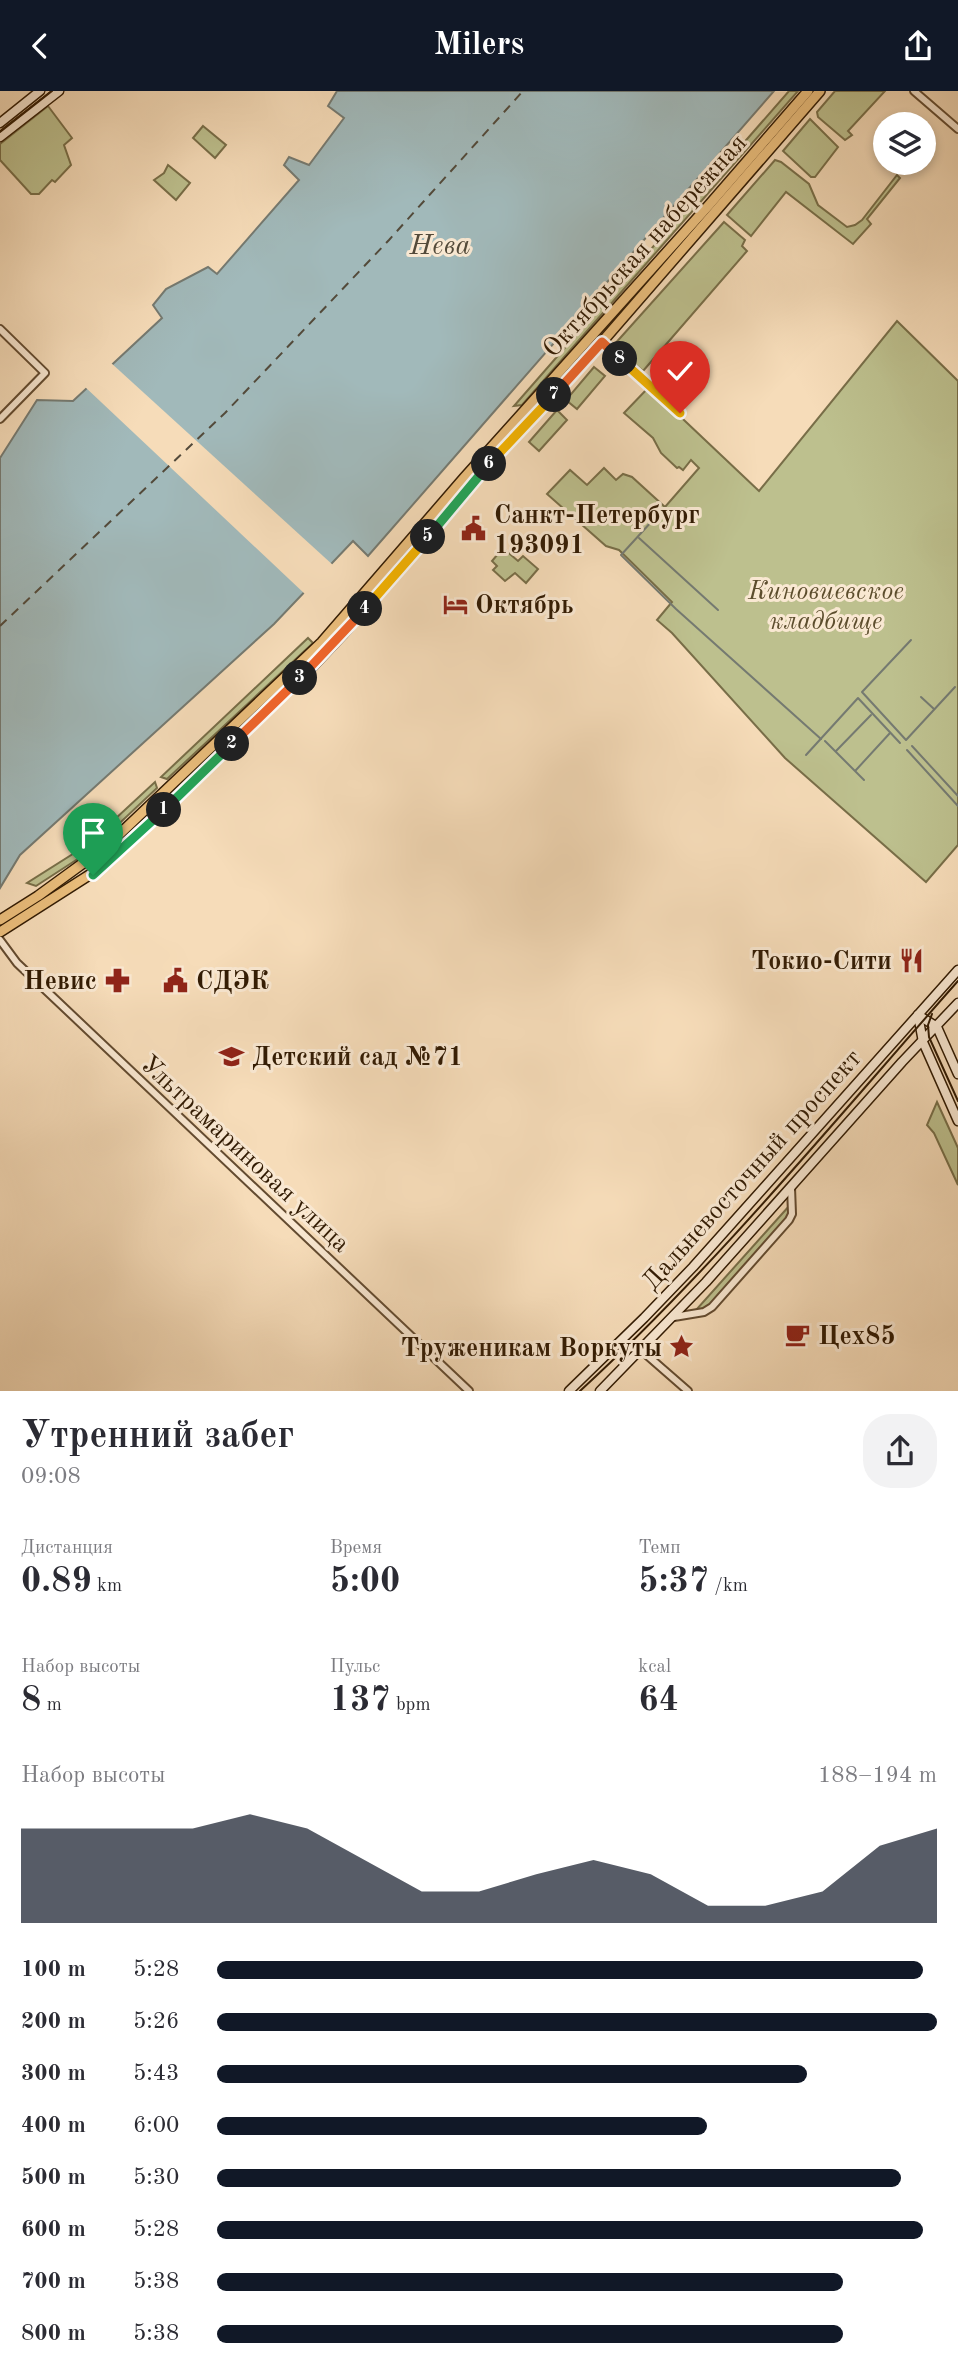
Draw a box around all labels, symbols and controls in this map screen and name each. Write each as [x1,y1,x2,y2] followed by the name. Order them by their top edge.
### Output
[21,27,59,65] icon: back
[899,27,937,65] icon: share
[434,30,524,62] text: Milers
[873,112,936,175] map controls
[873,112,936,175] button: layers
[539,130,752,363] street label: Октябрьская набережная
[409,233,470,261] water label: Нева
[602,341,638,377] pin: 8
[650,341,710,413] pin
[614,349,625,368] text: 8
[661,352,699,390] icon: check
[536,377,572,413] pin: 7
[548,385,559,404] text: 7
[472,447,506,481] pin: 6
[483,454,494,473] text: 6
[494,503,700,559] place label: Санкт-Петербург 193091
[460,515,488,543] public building icon: Санкт-Петербург 193091
[410,519,446,555] pin: 5
[422,527,433,546] text: 5
[747,579,904,635] park label: Киновиевское кладбище
[441,590,469,618] hotel icon: Октябрь
[348,591,382,627] pin: 4
[475,593,574,619] place label: Октябрь
[359,599,370,618] text: 4
[282,661,318,695] pin: 3
[294,668,305,687] text: 3
[215,727,250,761] pin: 2
[226,734,237,753] text: 2
[146,793,182,827] pin: 1
[158,800,169,819] text: 1
[63,803,123,875] pin
[74,814,112,852] icon: arrive
[898,946,926,974] restaurant icon: Токио-Сити
[751,949,892,975] place label: Токио-Сити
[103,966,131,994] pharmacy icon: Невис
[162,966,190,994] public building icon: СДЭК
[23,969,97,995] place label: Невис
[196,969,269,995] place label: СДЭК
[218,1042,246,1070] school or university icon: Детский сад №71
[252,1045,463,1071] place label: Детский сад №71
[638,1045,867,1295] street label: Дальневосточный проспект
[135,1051,354,1258] street label: Ультрамариновая улица
[784,1321,812,1349] cafe icon: Цех85
[818,1324,895,1350] place label: Цех85
[668,1333,696,1361] place icon: Труженикам Воркуты
[401,1336,662,1362] place label: Труженикам Воркуты
[863,1414,937,1488] button: share
[21,1418,294,1456] text: Утренний забег
[21,1465,81,1488] text: 09:08
[21,1539,113,1558] text: Дистанция
[330,1539,382,1558] text: Время
[638,1539,681,1558] text: Темп
[21,1564,92,1599] text: 0.89
[330,1564,400,1599] text: 5:00
[638,1564,709,1599] text: 5:37
[92,1577,122,1596] text: km
[709,1577,748,1596] text: /km
[21,1658,140,1677] text: Набор высоты
[330,1658,380,1677] text: Пульс
[638,1658,671,1677] text: kcal
[21,1683,41,1718] text: 8
[330,1683,391,1718] text: 137
[638,1683,679,1718] text: 64
[41,1696,62,1715] text: m
[391,1696,431,1715] text: bpm
[21,1764,165,1787] text: Набор высоты
[818,1764,937,1787] text: 188–194 m
[21,1958,86,1981] text: 100 m
[133,1958,179,1981] text: 5:28
[21,2010,86,2033] text: 200 m
[133,2010,179,2033] text: 5:26
[21,2062,86,2085] text: 300 m
[133,2062,179,2085] text: 5:43
[21,2114,86,2137] text: 400 m
[133,2114,179,2137] text: 6:00
[21,2166,86,2189] text: 500 m
[133,2166,179,2189] text: 5:30
[21,2218,86,2241] text: 600 m
[133,2218,179,2241] text: 5:28
[21,2270,86,2293] text: 700 m
[133,2270,179,2293] text: 5:38
[21,2322,86,2345] text: 800 m
[133,2322,179,2345] text: 5:38

